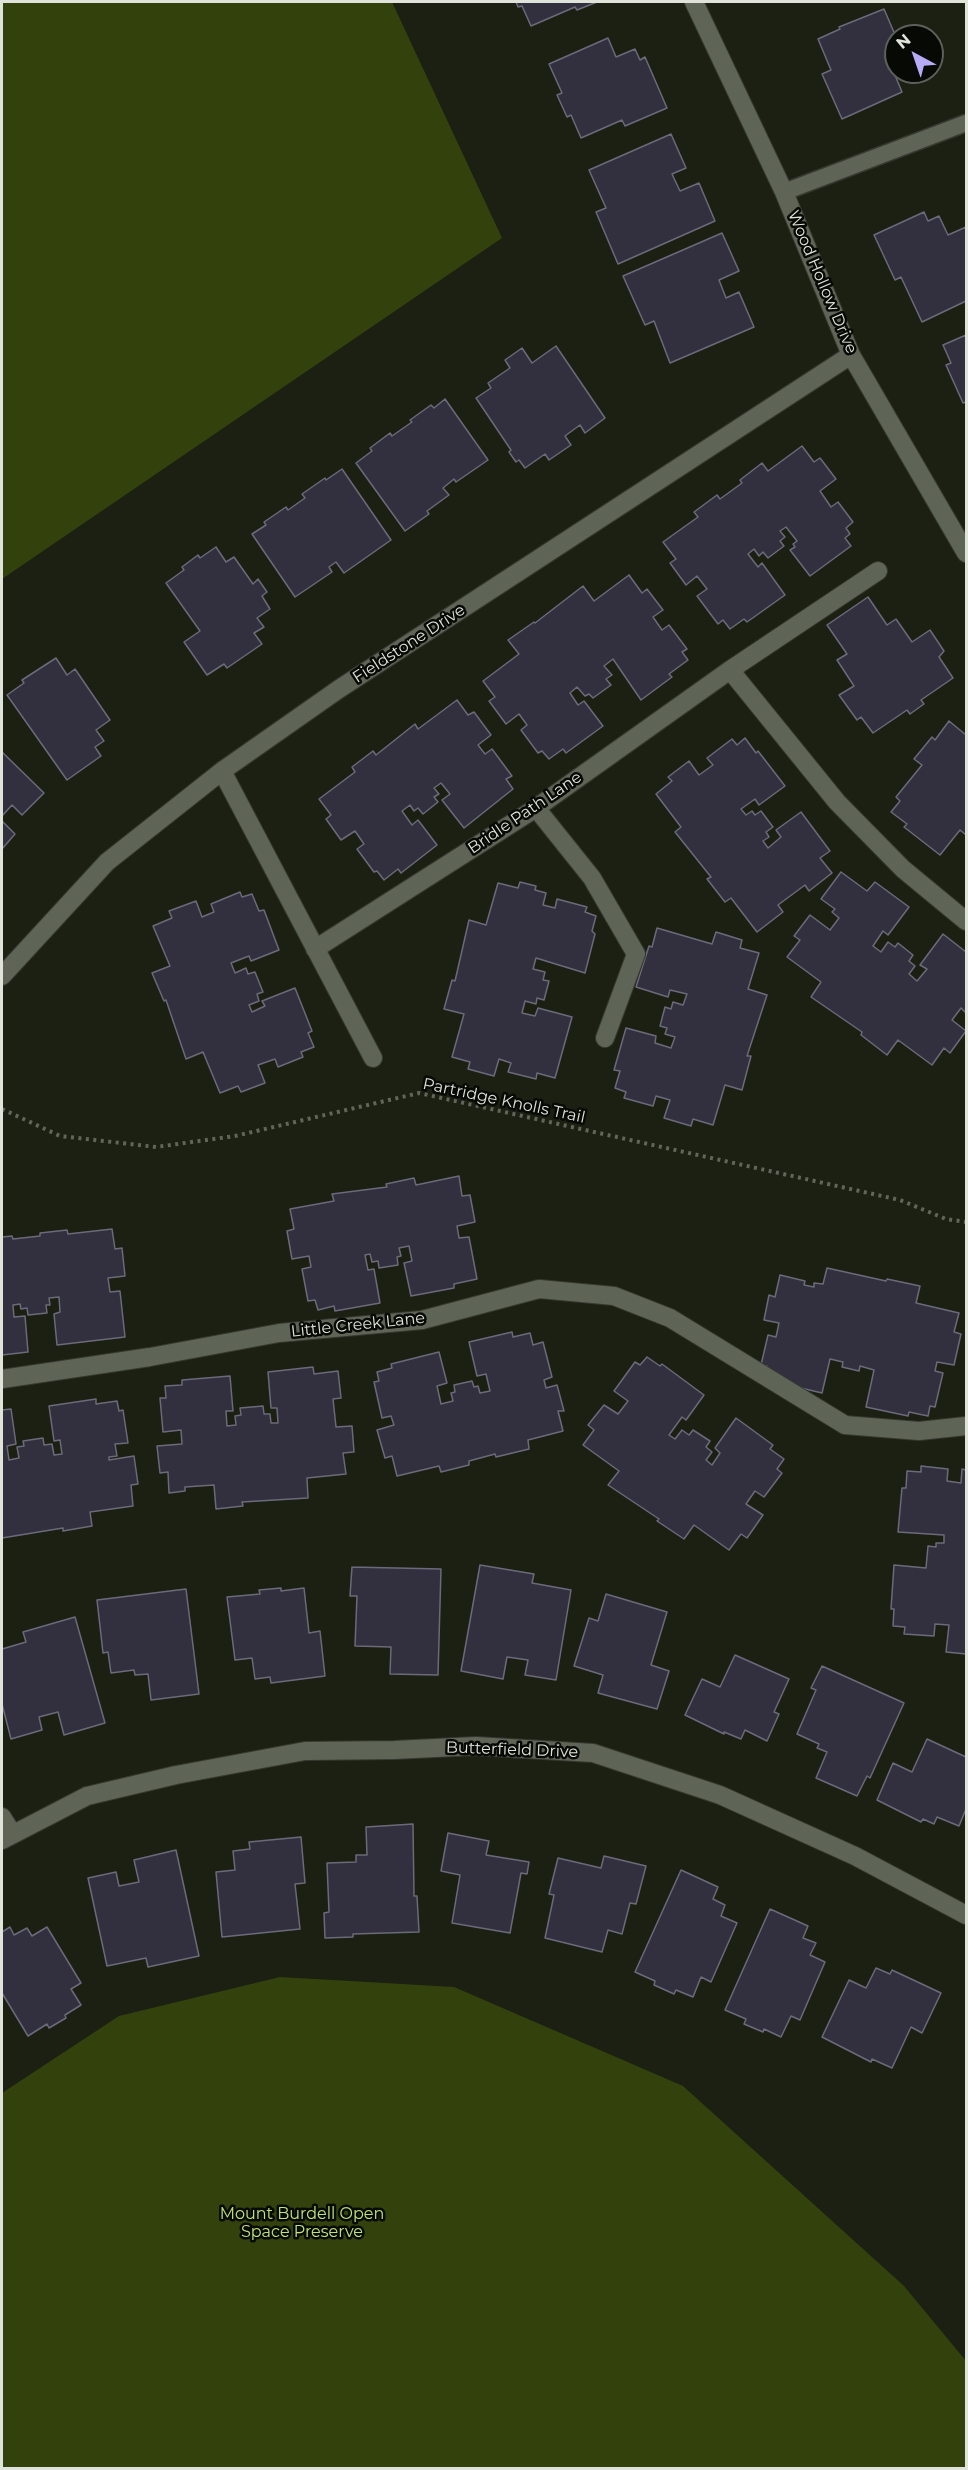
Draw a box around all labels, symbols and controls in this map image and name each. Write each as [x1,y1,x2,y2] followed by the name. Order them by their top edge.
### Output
[884,24,944,84] north arrow
[892,30,914,53] text: N
[783,208,861,356] street label: Wood Hollow Drive
[349,601,469,687] street label: Fieldstone Drive
[464,768,586,858] street label: Bridle Path Lane
[421,1074,587,1128] street label: Partridge Knolls Trail
[290,1308,426,1342] street label: Little Creek Lane
[446,1738,578,1762] street label: Butterfield Drive
[220,2204,384,2242] park label: Mount Burdell Open Space Preserve

